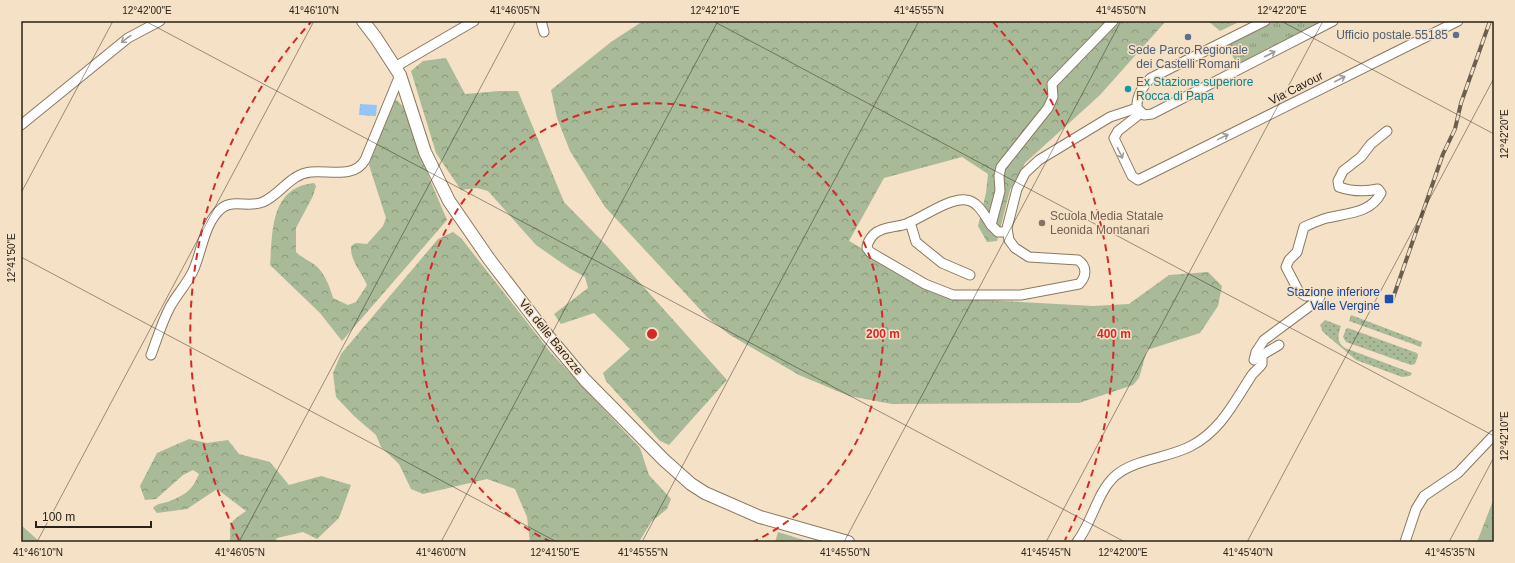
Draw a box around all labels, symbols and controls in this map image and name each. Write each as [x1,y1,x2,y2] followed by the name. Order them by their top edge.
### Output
[122,5,172,16] text: 12°42'00"E
[289,5,339,16] text: 41°46'10"N
[490,5,540,16] text: 41°46'05"N
[690,5,740,16] text: 12°42'10"E
[894,5,944,16] text: 41°45'55"N
[1096,5,1146,16] text: 41°45'50"N
[1257,5,1307,16] text: 12°42'20"E
[1336,28,1448,42] place label: Ufficio postale 55185
[1451,30,1461,40] marker: Ufficio postale 55185
[1183,32,1193,42] marker: Sede Parco Regionale dei Castelli Romani
[121,35,132,44] one-way arrow
[1128,43,1248,71] place label: Sede Parco Regionale dei Castelli Romani
[1263,49,1275,57] one-way arrow
[1266,68,1326,108] street label: Via Cavour
[1136,75,1254,103] place label: Ex Stazione superiore Rocca di Papa
[1333,75,1345,82] one-way arrow
[1123,84,1133,94] marker: Ex Stazione superiore Rocca di Papa
[1499,109,1510,159] text: 12°42'20"E
[1217,133,1229,140] one-way arrow
[1117,147,1124,159] one-way arrow
[1050,209,1164,237] place label: Scuola Media Statale Leonida Montanari
[1037,218,1047,228] marker: Scuola Media Statale Leonida Montanari
[6,233,17,283] text: 12°41'50"E
[1287,285,1380,313] place label: Stazione inferiore Valle Vergine
[1383,293,1395,305] marker: Stazione inferiore Valle Vergine
[516,296,586,378] street label: Via delle Barozze
[645,327,659,341] centre of rings
[866,327,900,341] text: 200 m
[1097,327,1131,341] text: 400 m
[1499,411,1510,461] text: 12°42'10"E
[36,503,151,529] scale bar
[42,510,75,524] text: 100 m
[13,547,63,558] text: 41°46'10"N
[215,547,265,558] text: 41°46'05"N
[416,547,466,558] text: 41°46'00"N
[530,547,580,558] text: 12°41'50"E
[618,547,668,558] text: 41°45'55"N
[820,547,870,558] text: 41°45'50"N
[1021,547,1071,558] text: 41°45'45"N
[1098,547,1148,558] text: 12°42'00"E
[1223,547,1273,558] text: 41°45'40"N
[1425,547,1475,558] text: 41°45'35"N

